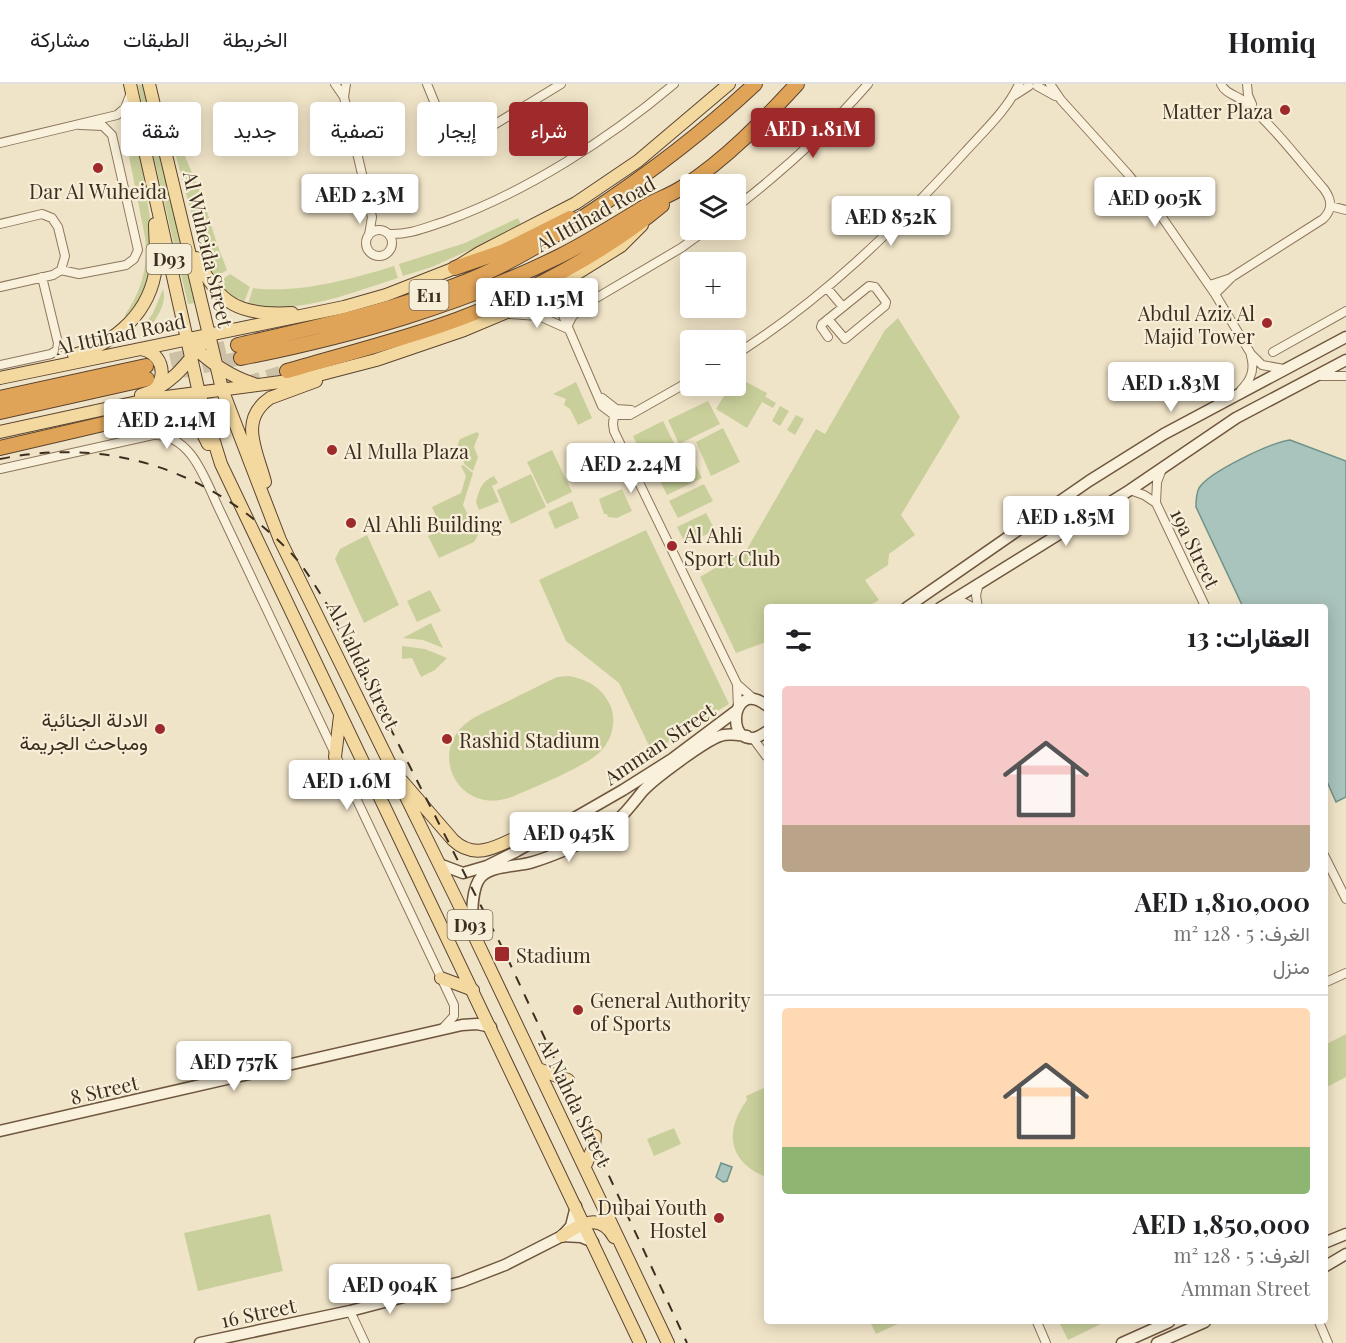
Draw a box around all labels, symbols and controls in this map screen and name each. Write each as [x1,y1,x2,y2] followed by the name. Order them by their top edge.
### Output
[1228,23,1316,60] text: Homiq
[30,24,90,52] text: مشاركة
[123,24,190,52] text: الطبقات
[223,24,288,52] text: الخريطة
[1162,97,1273,124] place label: Matter Plaza
[121,102,201,156] chip: شقة
[213,102,298,156] chip: جديد
[310,102,405,156] chip: تصفية
[417,102,497,156] chip: إيجار
[509,102,588,156] chip: شراء
[1278,103,1292,117] marker: Matter Plaza
[744,108,882,159] pin: AED 1.81M
[765,114,861,141] text: AED 1.81M
[91,161,105,175] marker: Dar Al Wuheida
[178,167,240,331] street label: Al Wuheida Street
[529,169,660,258] street label: Al Ittihad Road
[298,174,422,225] pin: AED 2.3M
[680,174,746,396] map controls
[680,174,746,240] button: layers
[29,177,167,204] place label: Dar Al Wuheida
[1093,177,1217,228] pin: AED 905K
[315,180,405,207] text: AED 2.3M
[1108,183,1202,210] text: AED 905K
[829,196,953,247] pin: AED 852K
[846,202,936,229] text: AED 852K
[146,244,192,274] road number: D93
[680,252,746,318] button: +
[468,278,606,329] pin: AED 1.15M
[410,280,448,310] road number: E11
[490,284,584,311] text: AED 1.15M
[1137,299,1255,349] place label: Abdul Aziz Al Majid Tower
[51,306,188,360] street label: Al Ittihad Road
[1260,316,1274,330] marker: Abdul Aziz Al Majid Tower
[680,330,746,396] button: −
[1102,362,1240,413] pin: AED 1.83M
[1122,368,1220,395] text: AED 1.83M
[98,399,236,450] pin: AED 2.14M
[118,405,216,432] text: AED 2.14M
[343,437,469,464] place label: Al Mulla Plaza
[325,443,339,457] marker: Al Mulla Plaza
[562,443,700,494] pin: AED 2.24M
[580,449,682,476] text: AED 2.24M
[997,496,1135,547] pin: AED 1.85M
[1017,502,1115,529] text: AED 1.85M
[1165,503,1227,593] street label: 19a Street
[362,510,502,537] place label: Al Ahli Building
[344,516,358,530] marker: Al Ahli Building
[683,521,780,571] place label: Al Ahli Sport Club
[665,539,679,553] marker: Al Ahli Sport Club
[321,596,407,734] street label: Al Nahda Street
[1187,619,1310,654] text: العقارات: 13
[782,624,815,657] icon: filters
[597,695,721,791] street label: Amman Street
[19,705,148,756] place label: الادلة الجنائية ومباحث الجريمة
[153,722,167,736] marker: الادلة الجنائية ومباحث الجريمة
[992,725,1100,833] icon: home
[459,726,600,753] place label: Rashid Stadium
[440,732,454,746] marker: Rashid Stadium
[285,760,409,811] pin: AED 1.6M
[303,766,391,793] text: AED 1.6M
[507,812,631,863] pin: AED 945K
[524,818,614,845] text: AED 945K
[1135,884,1310,919] text: AED 1,810,000
[448,910,492,940] road number: D93
[1174,919,1310,946] text: الغرف: 5 · 128 m²
[516,941,591,968] place label: Stadium
[493,945,511,963] marker: Stadium
[1273,952,1310,979] text: منزل
[590,986,750,1036] place label: General Authority of Sports
[571,1003,585,1017] marker: General Authority of Sports
[533,1033,619,1171] street label: Al Nahda Street
[172,1041,296,1092] pin: AED 757K
[190,1047,278,1074] text: AED 757K
[992,1047,1100,1155] icon: home
[67,1068,142,1110] street label: 8 Street
[598,1193,707,1243] place label: Dubai Youth Hostel
[1133,1206,1310,1241] text: AED 1,850,000
[712,1211,726,1225] marker: Dubai Youth Hostel
[1174,1241,1310,1268] text: الغرف: 5 · 128 m²
[328,1264,452,1315] pin: AED 904K
[343,1270,437,1297] text: AED 904K
[1181,1274,1310,1301] text: Amman Street
[218,1291,299,1333] street label: 16 Street

